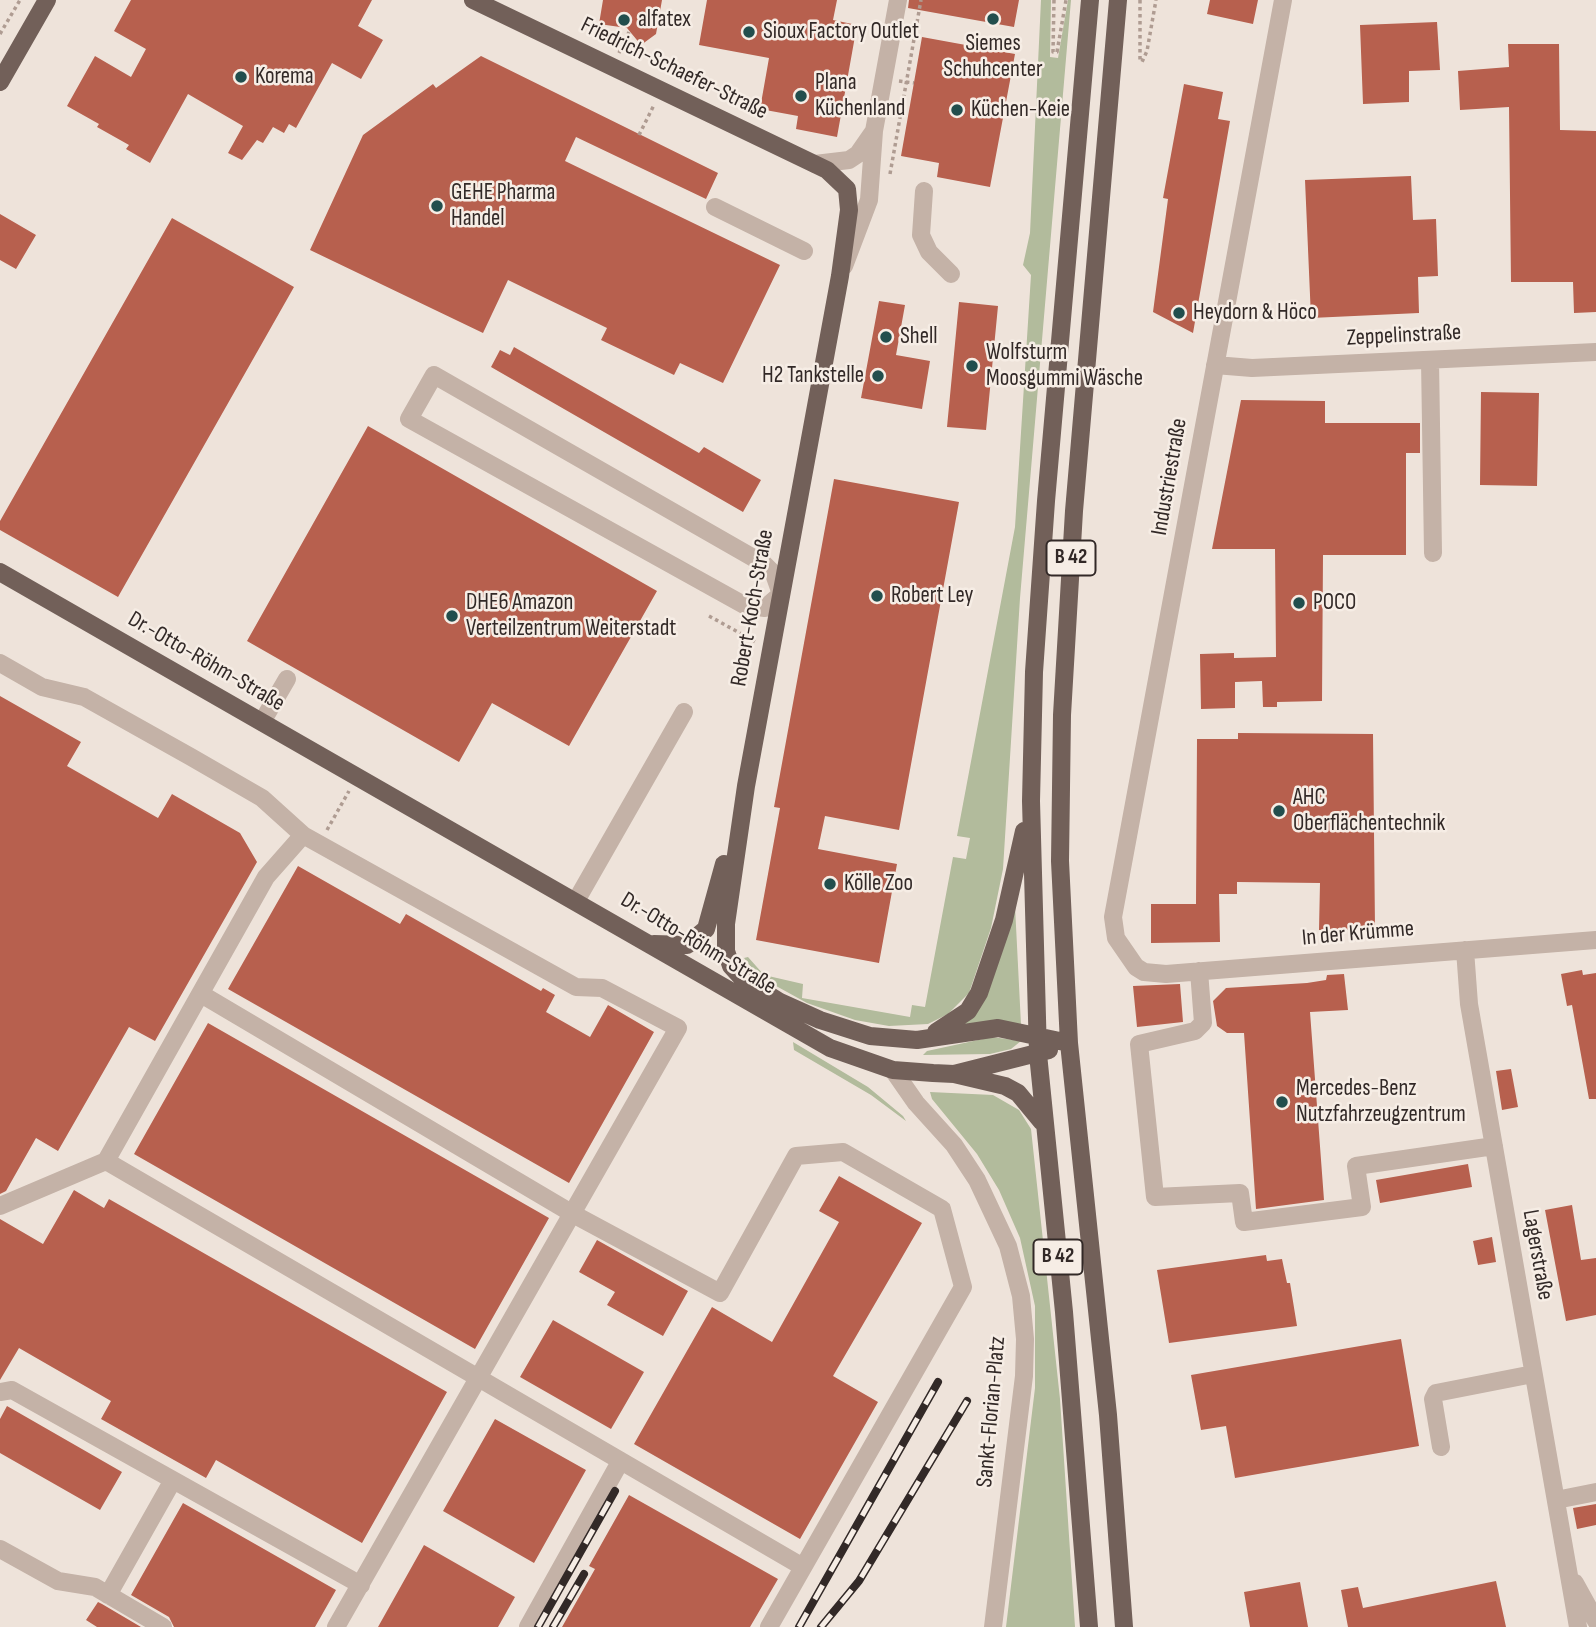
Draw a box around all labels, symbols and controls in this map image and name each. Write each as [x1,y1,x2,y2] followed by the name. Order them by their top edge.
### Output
[638,6,691,34] place label: alfatex
[985,11,1001,27] marker: Siemes Schuhcenter
[576,12,772,126] street label: Friedrich-Schaefer-Straße
[616,12,632,28] marker: alfatex
[763,18,919,46] place label: Sioux Factory Outlet
[741,24,757,40] marker: Sioux Factory Outlet
[943,30,1043,84] place label: Siemes Schuhcenter
[255,63,314,91] place label: Korema
[233,69,249,85] marker: Korema
[815,69,905,123] place label: Plana Küchenland
[793,88,809,104] marker: Plana Küchenland
[971,96,1070,124] place label: Küchen-Keie
[949,102,965,118] marker: Küchen-Keie
[451,179,555,233] place label: GEHE Pharma Handel
[429,198,445,214] marker: GEHE Pharma Handel
[1193,299,1317,327] place label: Heydorn & Höco
[1171,305,1187,321] marker: Heydorn & Höco
[1346,319,1462,353] street label: Zeppelinstraße
[900,323,937,351] place label: Shell
[878,329,894,345] marker: Shell
[986,339,1143,393] place label: Wolfsturm Moosgummi Wäsche
[964,358,980,374] marker: Wolfsturm Moosgummi Wäsche
[762,362,864,390] place label: H2 Tankstelle
[870,368,886,384] marker: H2 Tankstelle
[1146,416,1194,538] street label: Industriestraße
[726,527,780,689] street label: Robert-Koch-Straße
[1046,540,1096,576] road number: B 42
[891,582,973,610] place label: Robert Ley
[869,588,885,604] marker: Robert Ley
[466,589,676,643] place label: DHE6 Amazon Verteilzentrum Weiterstadt
[1313,589,1356,617] place label: POCO
[1291,595,1307,611] marker: POCO
[123,606,289,718] street label: Dr.-Otto-Röhm-Straße
[444,608,460,624] marker: DHE6 Amazon Verteilzentrum Weiterstadt
[1293,784,1445,838] place label: AHC Oberflächentechnik
[1271,803,1287,819] marker: AHC Oberflächentechnik
[844,870,913,898] place label: Kölle Zoo
[822,876,838,892] marker: Kölle Zoo
[615,887,781,1001] street label: Dr.-Otto-Röhm-Straße
[1301,915,1415,953] street label: In der Krümme
[1296,1075,1466,1129] place label: Mercedes-Benz Nutzfahrzeugzentrum
[1274,1094,1290,1110] marker: Mercedes-Benz Nutzfahrzeugzentrum
[1515,1208,1559,1302] street label: Lagerstraße
[1034,1240,1082,1274] road number: B 42
[972,1335,1012,1489] street label: Sankt-Florian-Platz

